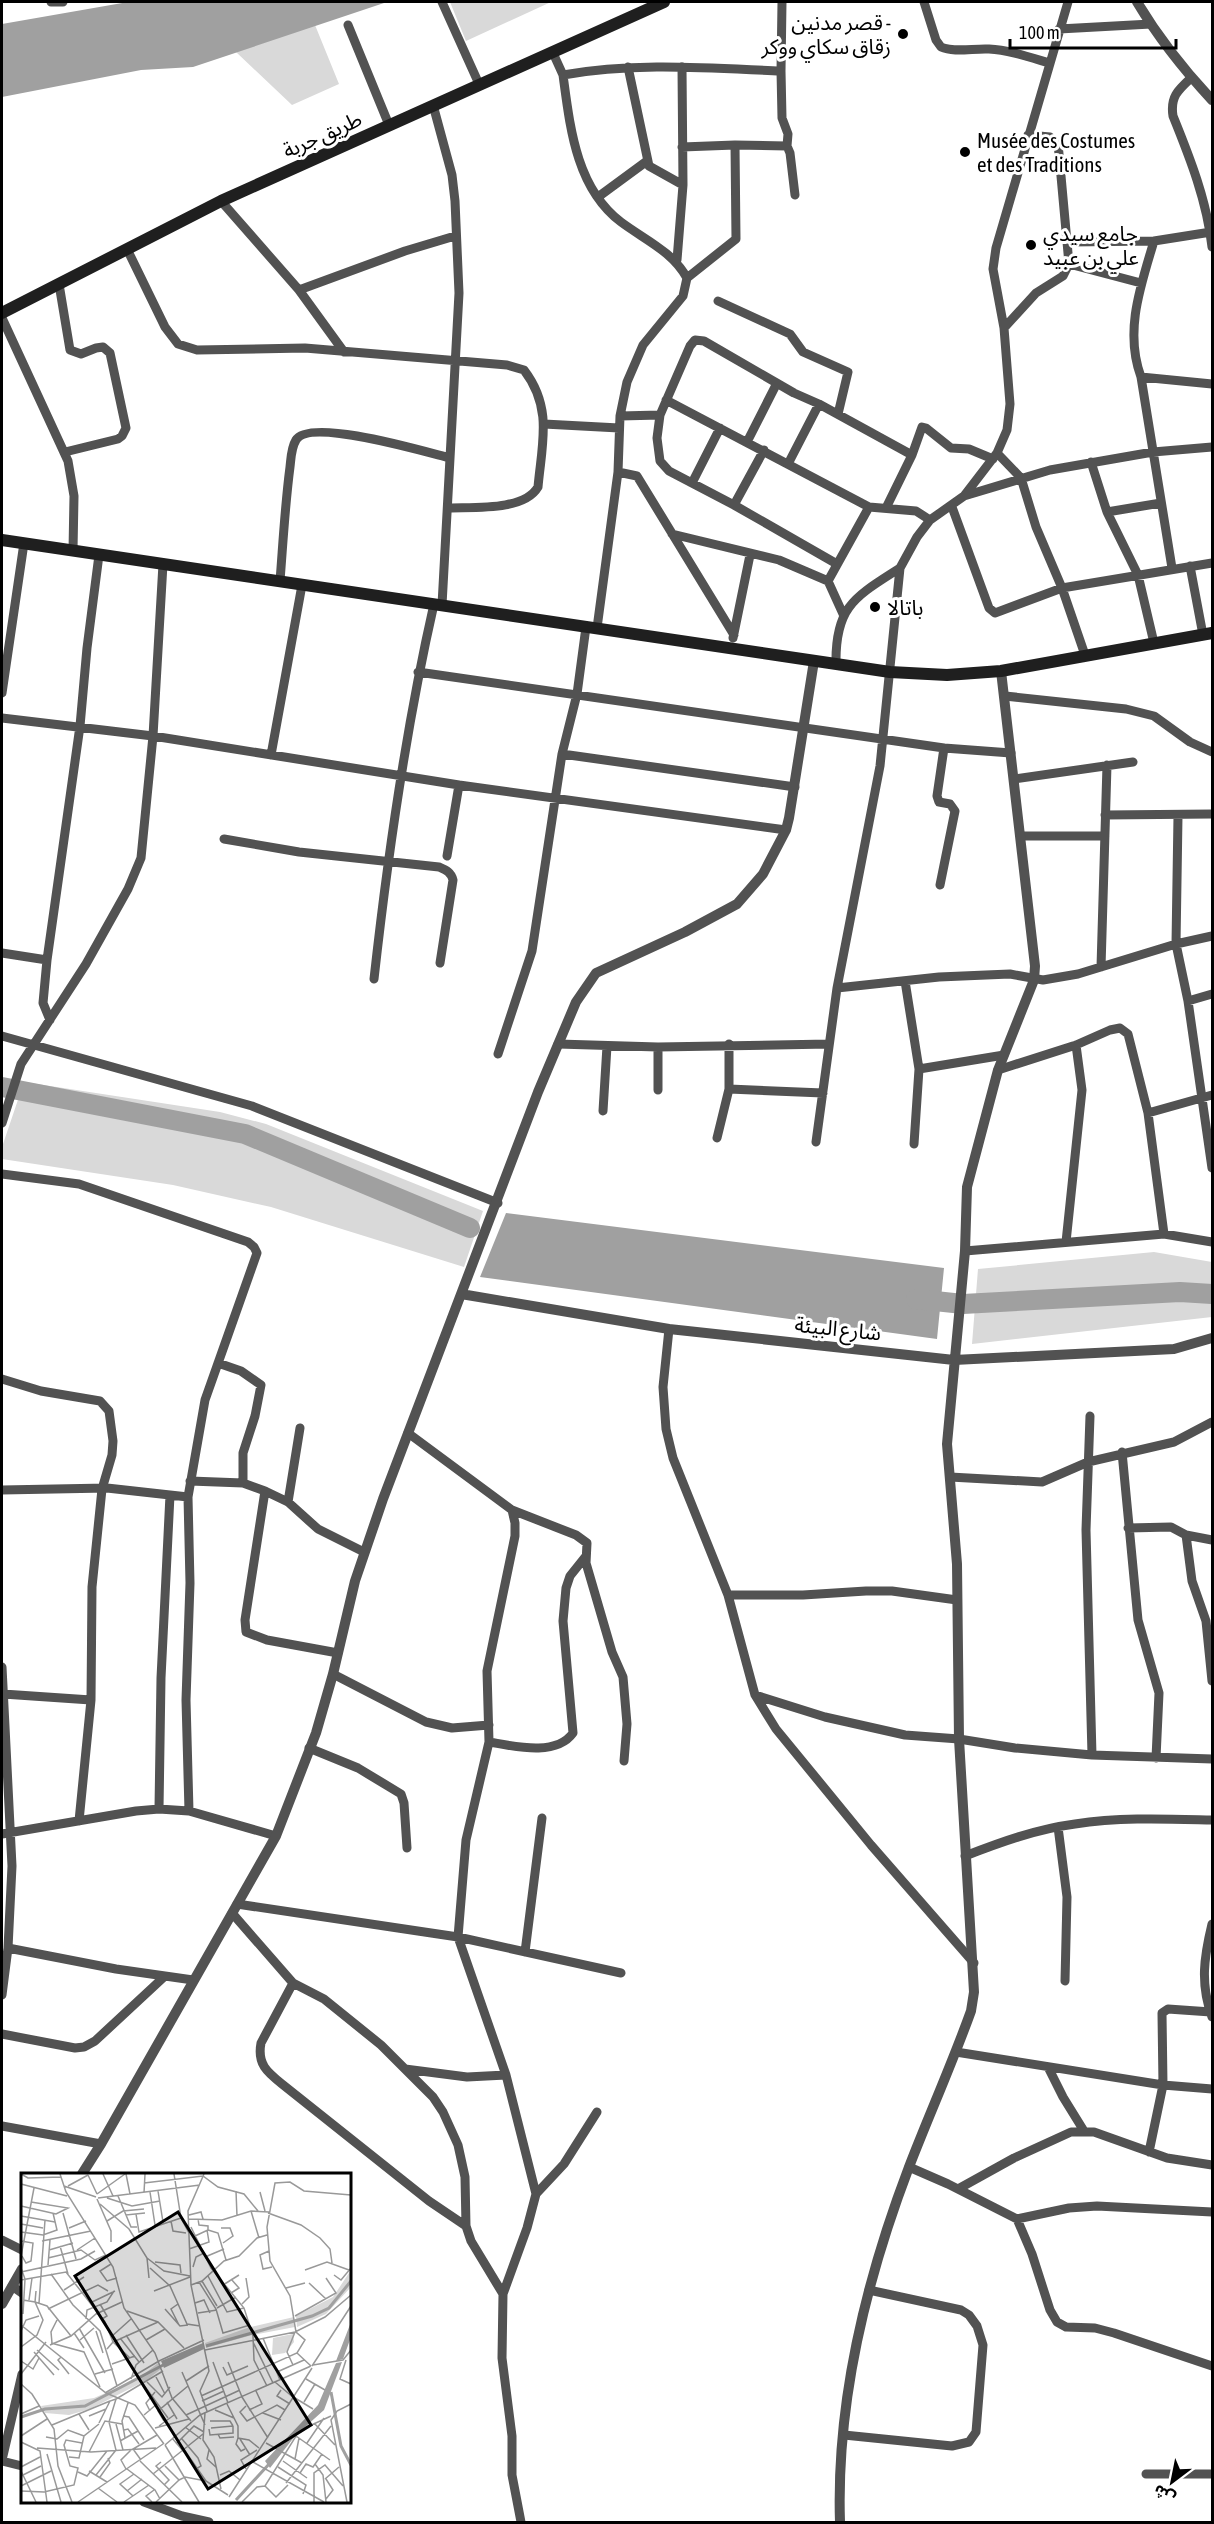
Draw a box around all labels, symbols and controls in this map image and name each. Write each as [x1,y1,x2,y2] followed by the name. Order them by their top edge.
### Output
[760,10,891,63] place label: قصر مدنين - زقاق سكاي ووكر
[1010,12,1176,50] scale bar
[1019,22,1060,43] text: 100 m
[896,27,910,41] marker: قصر مدنين - زقاق سكاي ووكر
[279,106,366,164] street label: طريق جربة
[977,128,1135,176] place label: Musée des Costumes et des Traditions
[958,145,972,159] marker: Musée des Costumes et des Traditions
[1043,221,1139,274] place label: جامع سيدي علي بن عبيد
[1024,238,1038,252] marker: جامع سيدي علي بن عبيد
[887,595,923,619] place label: باتالا
[868,600,882,614] marker: باتالا
[793,1312,882,1348] street label: شارع البيئة
[21,2173,351,2503] inset map
[1142,2452,1202,2512] north arrow
[1150,2480,1179,2508] text: ش

